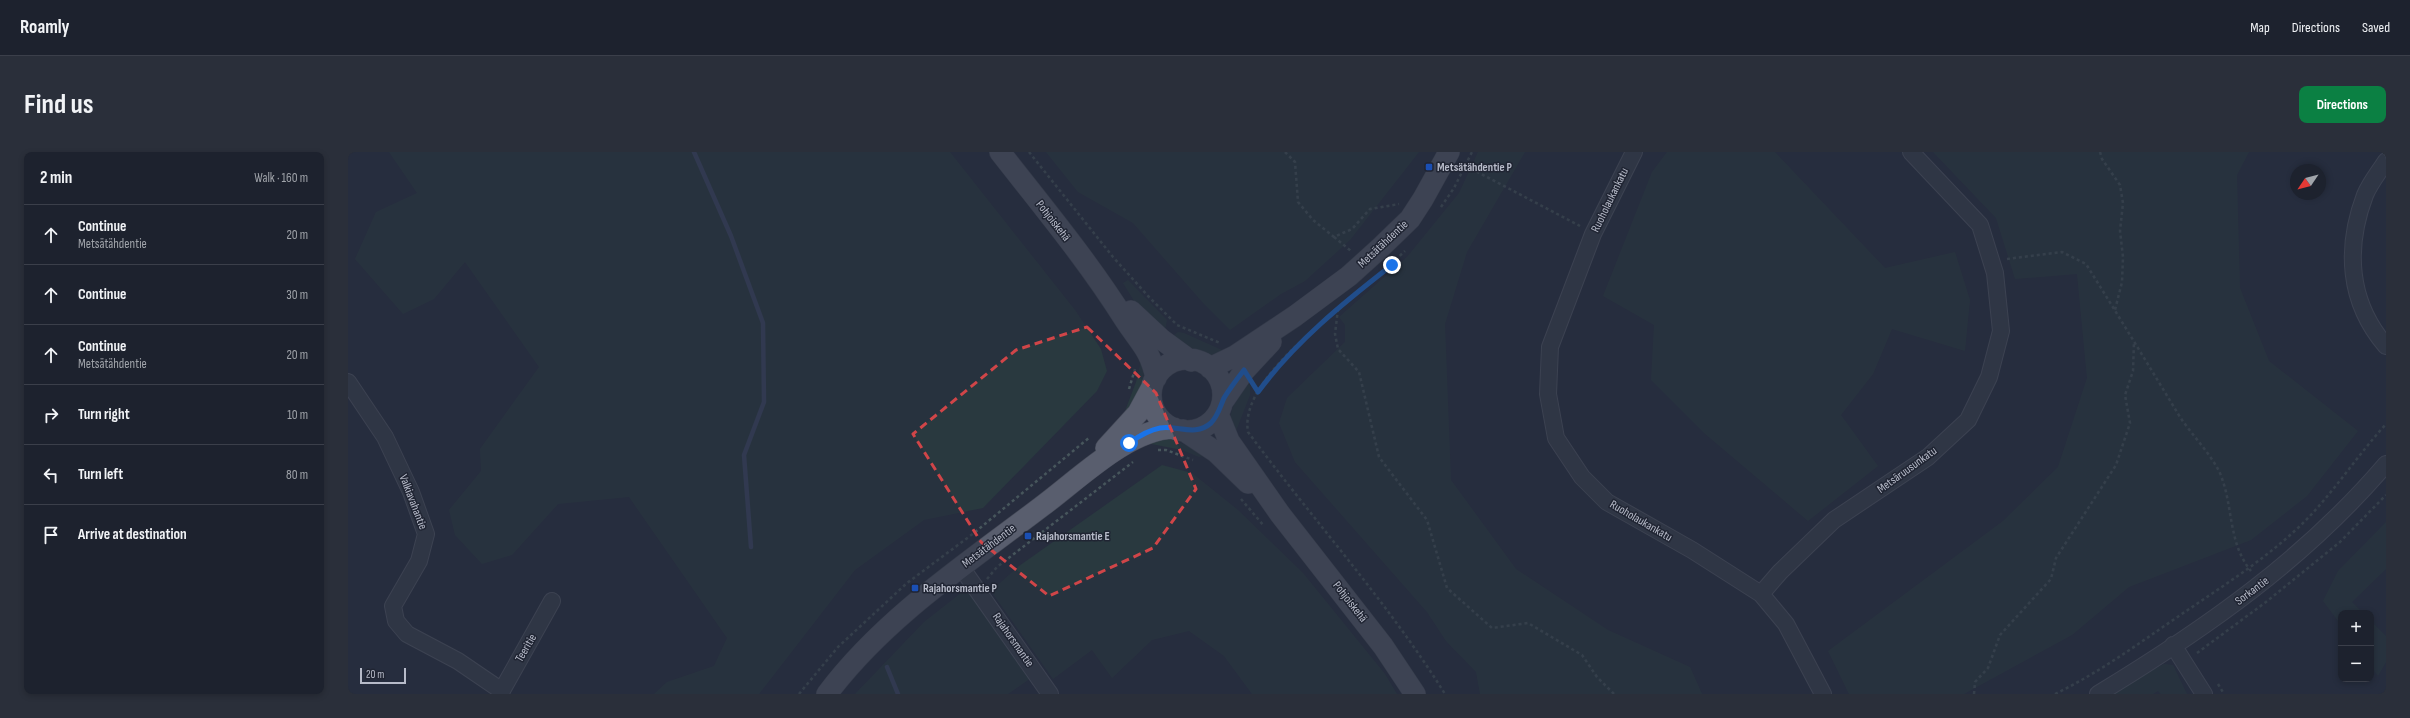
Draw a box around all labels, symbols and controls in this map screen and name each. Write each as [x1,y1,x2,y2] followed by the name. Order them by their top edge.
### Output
[20,16,70,39] text: Roamly
[2250,19,2270,36] text: Map
[2292,19,2340,36] text: Directions
[2362,19,2390,36] text: Saved
[2299,86,2386,123] button: Directions
[24,88,93,121] text: Find us
[1437,160,1513,175] place label: Metsätähdentie P
[1424,162,1434,172] marker: Metsätähdentie P
[2290,164,2326,200] north arrow
[1588,165,1632,235] street label: Ruoholaukankatu
[40,168,72,188] text: 2 min
[254,170,308,186] text: Walk · 160 m
[1032,198,1074,245] street label: Pohjoiskehä
[78,217,127,236] text: Continue
[1355,217,1411,271] street label: Metsätähdentie
[40,224,62,246] icon: ahead
[286,227,308,243] text: 20 m
[78,236,147,252] text: Metsätähdentie
[1383,256,1401,274] route end
[40,284,62,306] icon: ahead
[78,285,127,304] text: Continue
[286,287,308,303] text: 30 m
[78,337,127,356] text: Continue
[40,344,62,366] icon: ahead
[286,347,308,363] text: 20 m
[78,356,147,372] text: Metsätähdentie
[40,404,62,426] icon: right
[78,405,130,424] text: Turn right
[287,407,308,423] text: 10 m
[1120,434,1138,452] route start
[1874,443,1940,497] street label: Metsäruusunkatu
[40,464,62,486] icon: left
[78,465,123,484] text: Turn left
[286,467,308,483] text: 80 m
[396,472,430,532] street label: Valkiavahantie
[1607,497,1675,545] street label: Ruoholaukankatu
[959,521,1019,571] street label: Metsätähdentie
[40,524,62,546] icon: arrive
[78,525,187,544] text: Arrive at destination
[1036,529,1110,544] place label: Rajahorsmantie E
[1023,531,1033,541] marker: Rajahorsmantie E
[2232,573,2272,609] street label: Sorkantie
[1329,579,1371,626] street label: Pohjoiskehä
[923,581,997,596] place label: Rajahorsmantie P
[910,583,920,593] marker: Rajahorsmantie P
[989,610,1037,670] street label: Rajahorsmantie
[2338,610,2374,682] map controls
[2338,610,2374,646] button: +
[512,631,540,665] street label: Teeritie
[2338,646,2374,682] button: −
[360,666,406,685] scale bar
[366,668,384,681] text: 20 m

